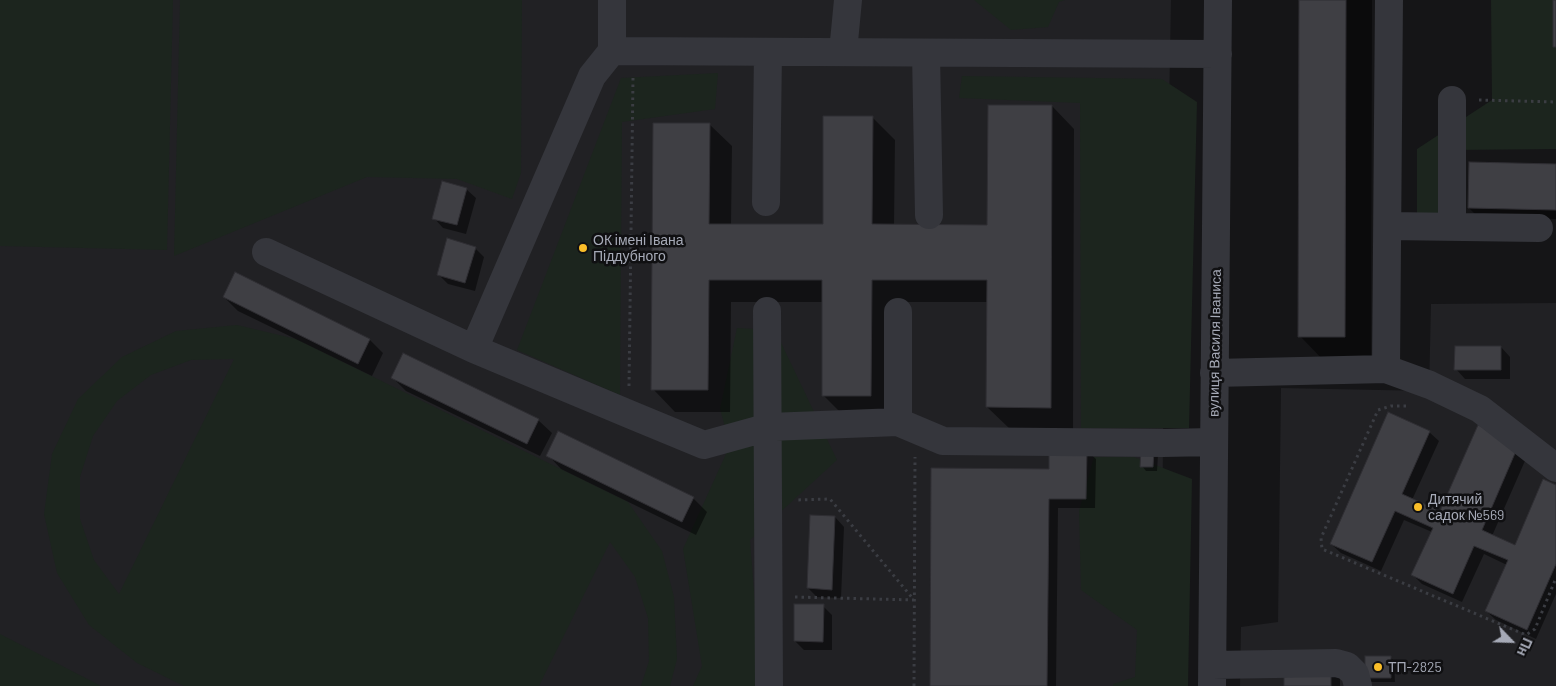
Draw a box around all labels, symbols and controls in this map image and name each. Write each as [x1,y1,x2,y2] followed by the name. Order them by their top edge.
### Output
[593,232,683,264] place label: ОК імені Івана Піддубного
[577,242,589,254] marker: ОК імені Івана Піддубного
[1205,269,1225,417] street label: вулиця Василя Іваниса
[1428,491,1504,524] place label: Дитячий садок №569
[1412,501,1424,513] marker: Дитячий садок №569
[1486,616,1536,666] north arrow
[1514,635,1537,659] text: Пн
[1388,659,1442,675] place label: ТП-2825
[1372,661,1384,673] marker: ТП-2825

